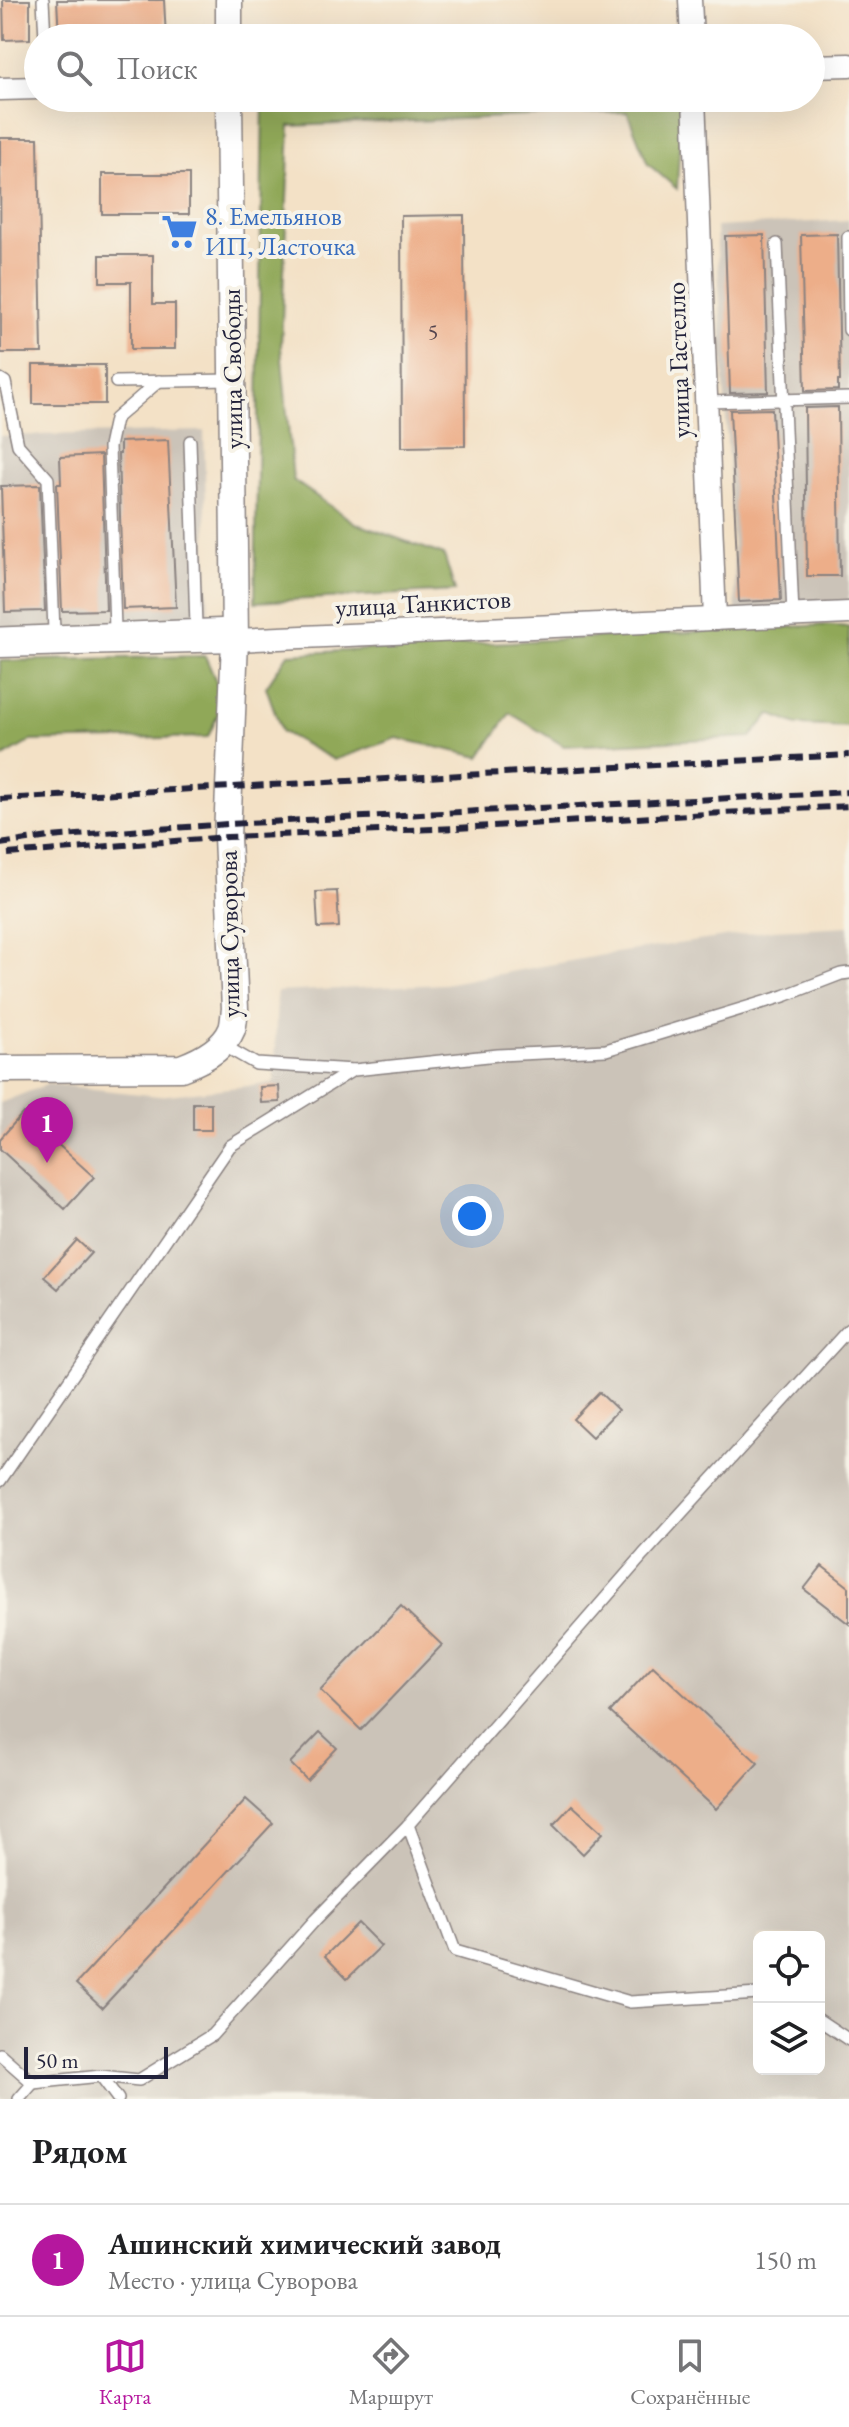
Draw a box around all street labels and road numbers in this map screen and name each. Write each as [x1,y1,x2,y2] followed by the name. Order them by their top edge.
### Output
[658,281,698,439] street label: улица Гастелло
[214,288,250,450] street label: улица Свободы
[334,581,512,625] street label: улица Танкистов
[211,849,247,1018] street label: улица Суворова

